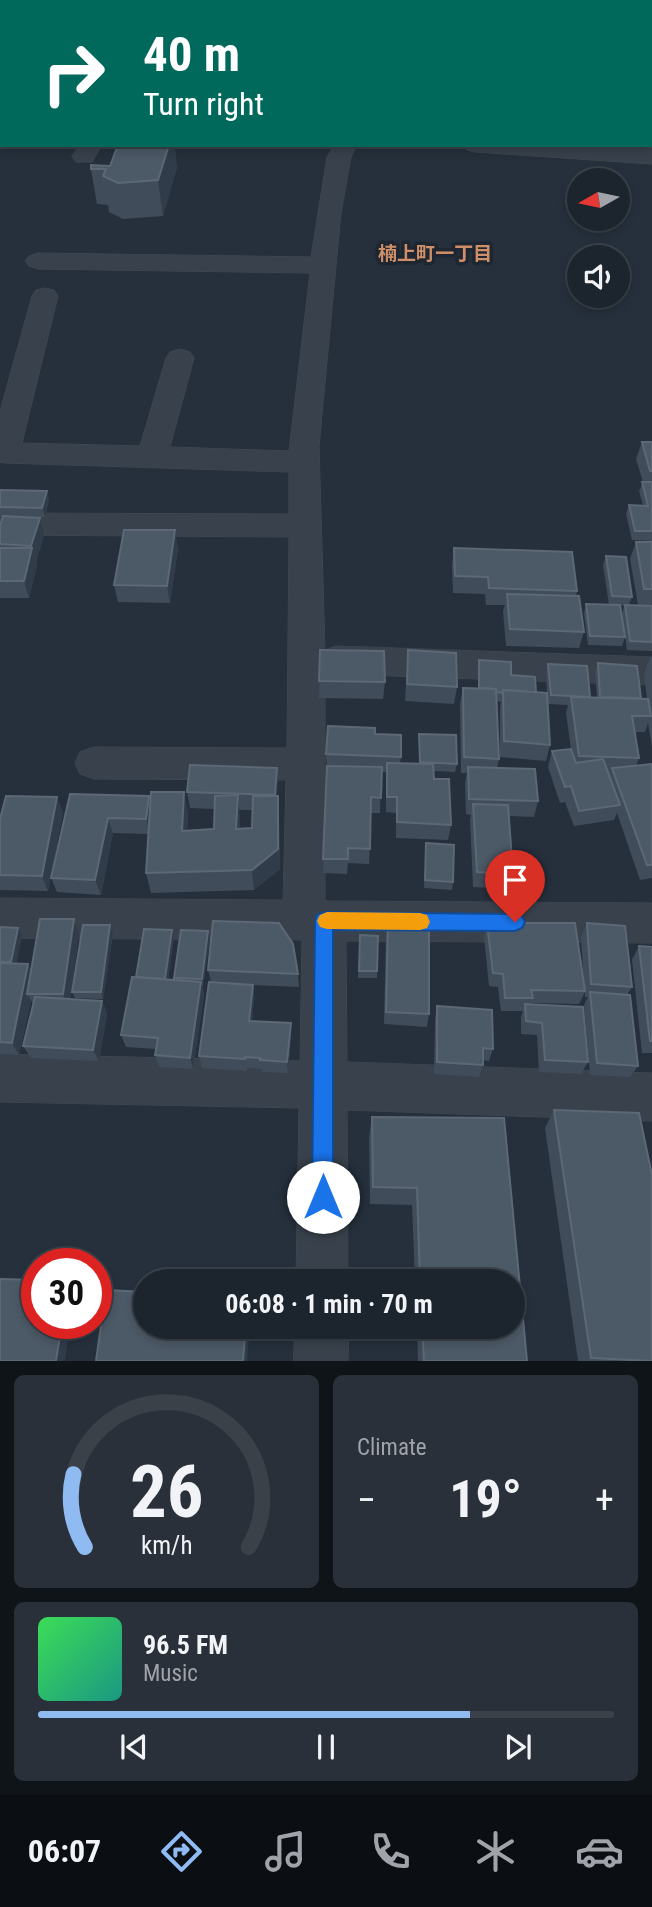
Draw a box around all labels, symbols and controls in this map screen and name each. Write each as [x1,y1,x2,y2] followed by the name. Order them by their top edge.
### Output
[143,26,240,83] text: 40 m
[28,28,119,119] icon: right
[143,85,264,123] text: Turn right
[567,168,630,231] north arrow
[567,168,630,308] map controls
[378,242,492,265] district label: 楠上町一丁目
[567,245,630,308] button: sound
[485,850,545,922] pin
[496,861,534,899] icon: arrive
[286,1160,360,1234] position arrow
[21,1248,112,1339] speed limit sign: 30
[225,1289,433,1319] text: 06:08 · 1 min · 70 m
[357,1434,427,1461] text: Climate
[130,1450,203,1536] text: 26
[449,1469,522,1530] text: 19°
[357,1478,376,1522] text: −
[595,1478,614,1522] text: +
[141,1531,192,1560] text: km/h
[143,1630,228,1660] text: 96.5 FM
[143,1660,198,1687] text: Music
[115,1728,153,1766] icon: previous
[307,1728,345,1766] icon: pause
[499,1728,537,1766] icon: next
[157,1827,206,1876] icon: directions
[261,1827,310,1876] icon: music
[366,1827,415,1876] icon: phone
[471,1827,520,1876] icon: climate
[575,1827,624,1876] icon: car
[28,1832,101,1870] text: 06:07

